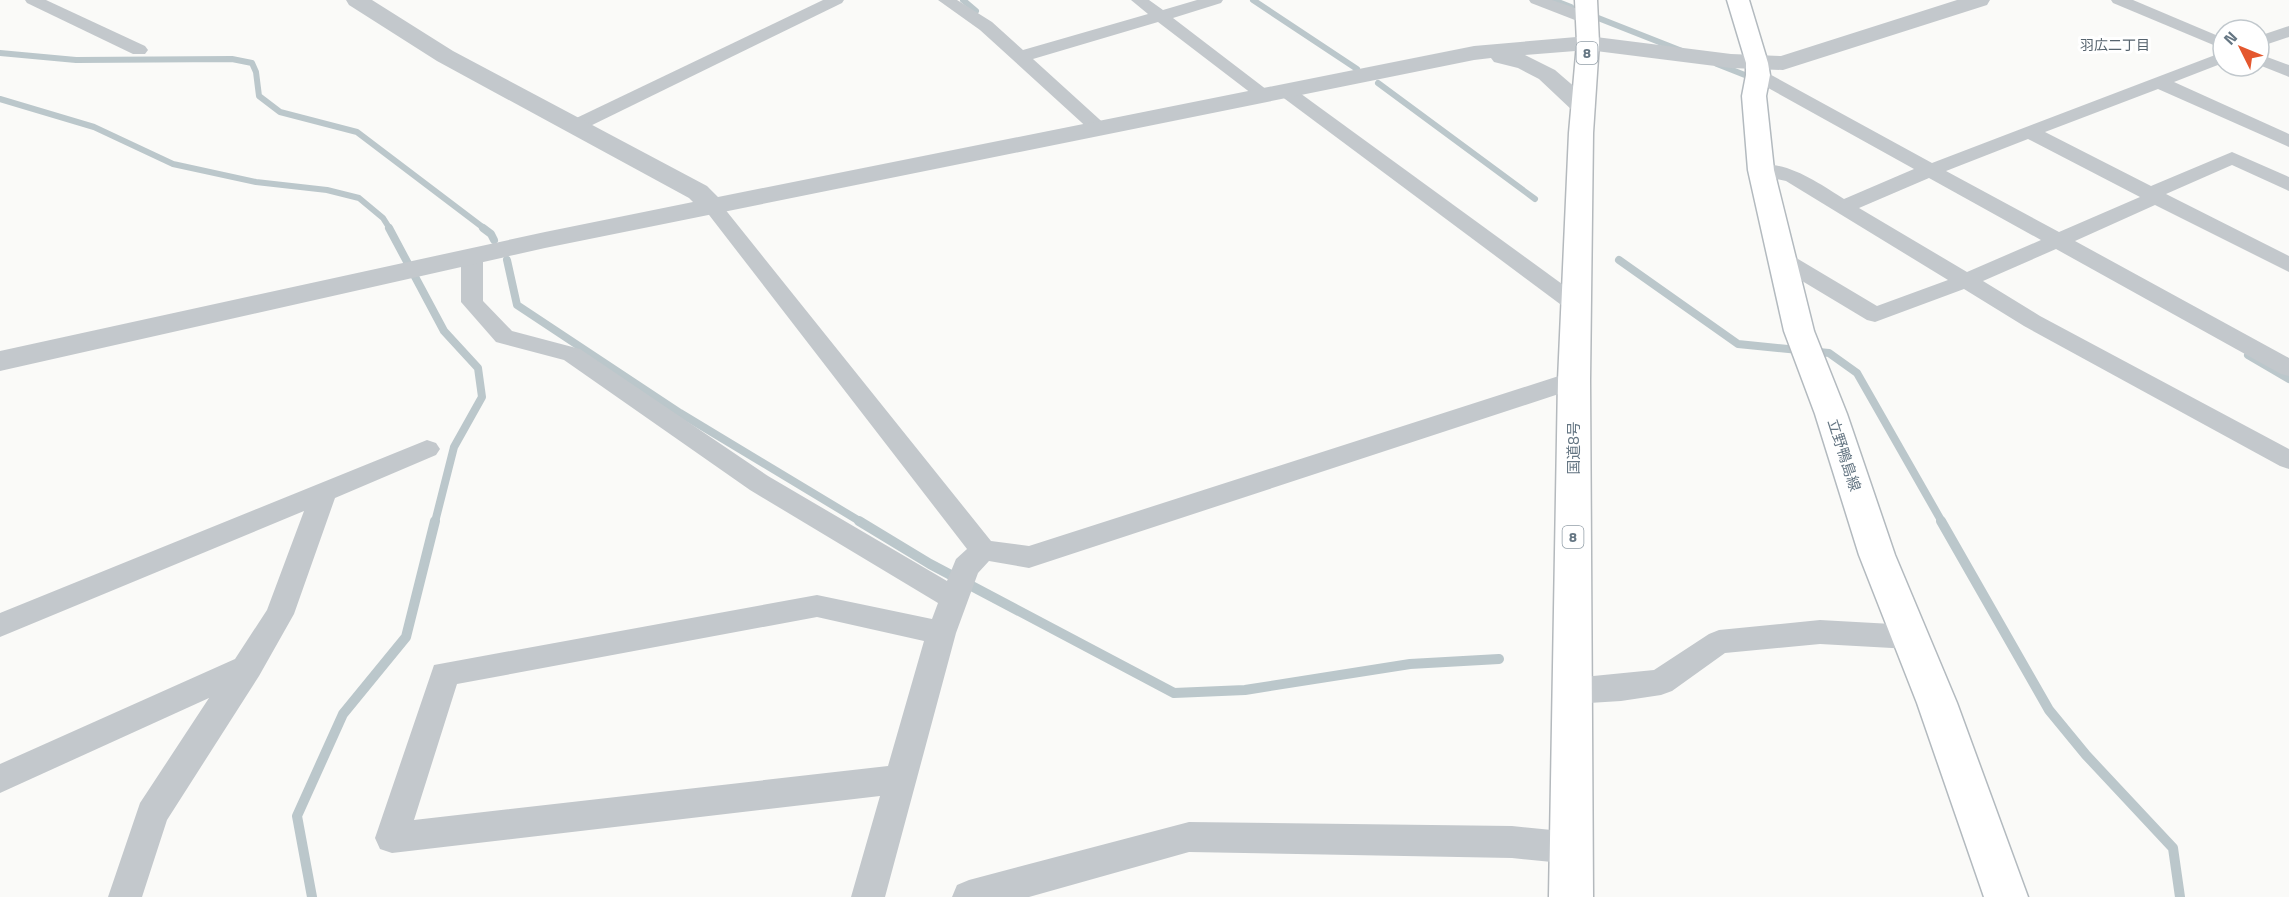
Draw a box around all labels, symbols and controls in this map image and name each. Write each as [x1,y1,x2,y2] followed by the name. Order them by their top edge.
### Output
[2211,18,2271,78] north arrow
[2217,26,2243,50] text: N
[2080,34,2150,55] district label: 羽広二丁目
[1576,42,1598,64] road number: 8
[1822,416,1867,494] street label: 立野鴨島線
[1562,421,1585,475] street label: 国道8号
[1562,526,1584,548] road number: 8

